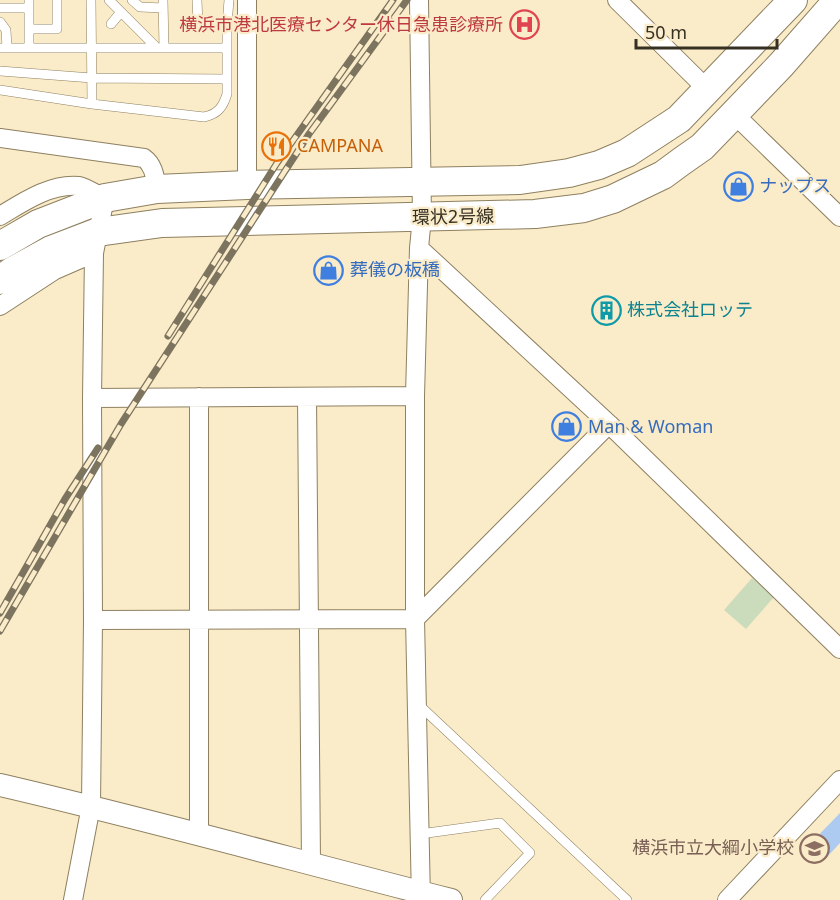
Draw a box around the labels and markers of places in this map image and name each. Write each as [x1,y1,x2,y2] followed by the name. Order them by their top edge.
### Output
[508,9,540,41] hospital icon: 横浜市港北医療センター休日急患診療所
[179,12,503,36] place label: 横浜市港北医療センター休日急患診療所
[260,130,292,162] restaurant icon: CAMPANA
[297,133,383,157] place label: CAMPANA
[722,170,754,202] shop icon: ナップス
[759,173,831,197] place label: ナップス
[313,254,345,286] shop icon: 葬儀の板橋
[350,257,440,281] place label: 葬儀の板橋
[590,294,622,326] building icon: 株式会社ロッテ
[627,297,753,321] place label: 株式会社ロッテ
[551,411,583,443] shop icon: Man & Woman
[588,414,713,438] place label: Man & Woman
[799,832,831,864] school or university icon: 横浜市立大綱小学校
[632,835,794,859] place label: 横浜市立大綱小学校

